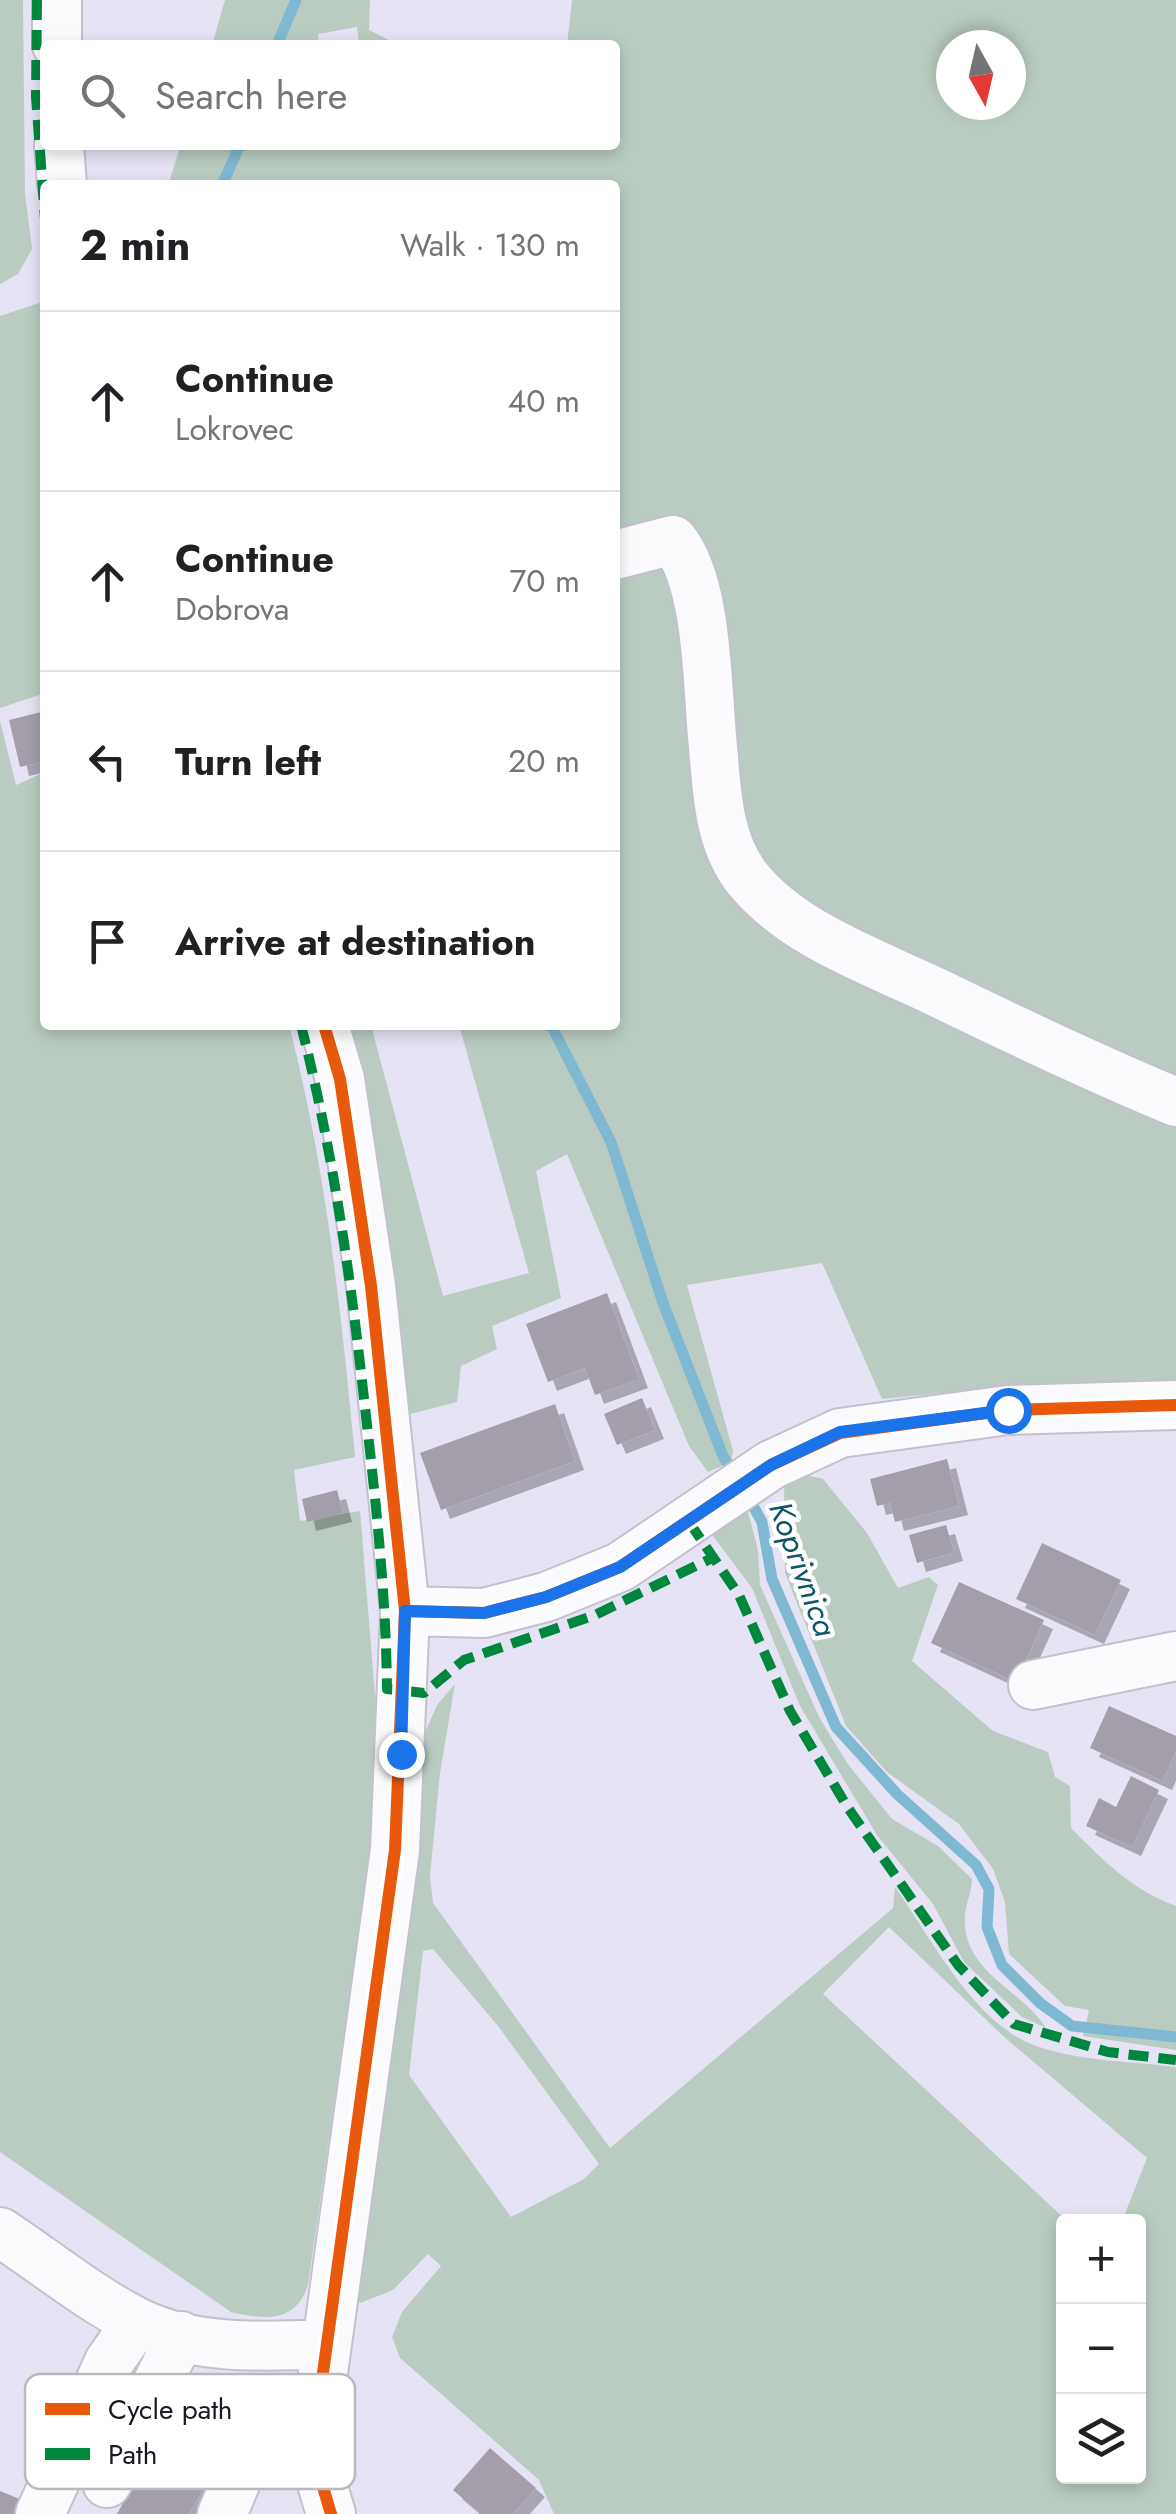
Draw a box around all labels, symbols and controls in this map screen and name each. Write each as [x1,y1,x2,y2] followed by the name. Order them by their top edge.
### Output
[936,30,1026,120] north arrow
[40,40,620,150] search box
[75,68,130,123] icon: search
[155,68,347,123] text: Search here
[80,215,190,276] text: 2 min
[400,222,580,268] text: Walk · 130 m
[175,351,334,406] text: Continue
[80,374,135,429] icon: ahead
[508,378,580,424] text: 40 m
[175,406,294,452] text: Lokrovec
[175,531,334,586] text: Continue
[80,554,135,609] icon: ahead
[509,558,580,604] text: 70 m
[175,586,289,632] text: Dobrova
[80,734,135,789] icon: left
[175,734,321,789] text: Turn left
[508,738,580,784] text: 20 m
[80,914,135,969] icon: arrive
[175,914,536,969] text: Arrive at destination
[986,1388,1032,1434] route start
[757,1495,849,1643] water label: Koprivnica
[379,1732,425,1778] route end
[1056,2214,1146,2484] map controls
[1056,2214,1146,2304] button: +
[1056,2304,1146,2394] button: −
[25,2374,355,2489] legend
[108,2389,233,2430] text: Cycle path
[1056,2394,1146,2484] button: layers
[108,2434,157,2475] text: Path

